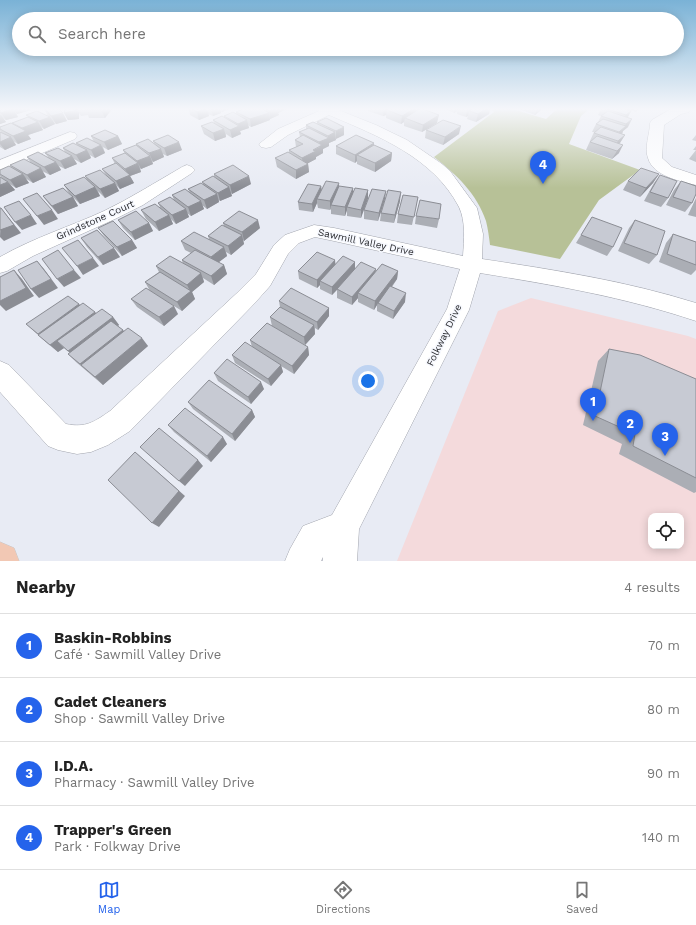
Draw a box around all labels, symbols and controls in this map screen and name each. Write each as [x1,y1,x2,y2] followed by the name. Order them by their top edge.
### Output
[12,12,684,56] search box
[26,23,48,45] icon: search
[58,25,146,43] text: Search here
[530,151,556,184] pin: 4
[54,198,136,242] street label: Grindstone Court
[317,226,415,258] street label: Sawmill Valley Drive
[424,302,464,368] street label: Folkway Drive
[358,371,378,391] your location
[580,388,606,421] pin: 1
[617,410,643,443] pin: 2
[652,423,678,456] pin: 3
[648,513,684,549] map controls
[648,513,684,549] button: locate
[16,577,75,597] text: Nearby
[624,580,680,595] text: 4 results
[54,629,172,647] text: Baskin-Robbins
[26,638,32,653] text: 1
[648,638,680,653] text: 70 m
[54,647,221,662] text: Café · Sawmill Valley Drive
[54,693,167,711] text: Cadet Cleaners
[25,702,33,717] text: 2
[647,702,680,717] text: 80 m
[54,711,225,726] text: Shop · Sawmill Valley Drive
[54,757,93,775] text: I.D.A.
[25,766,33,781] text: 3
[647,766,680,781] text: 90 m
[54,775,255,790] text: Pharmacy · Sawmill Valley Drive
[54,821,172,839] text: Trapper's Green
[25,830,33,845] text: 4
[642,830,680,845] text: 140 m
[54,839,181,854] text: Park · Folkway Drive
[98,879,120,916] tab: Map
[316,879,370,916] tab: Directions
[566,879,598,916] tab: Saved

